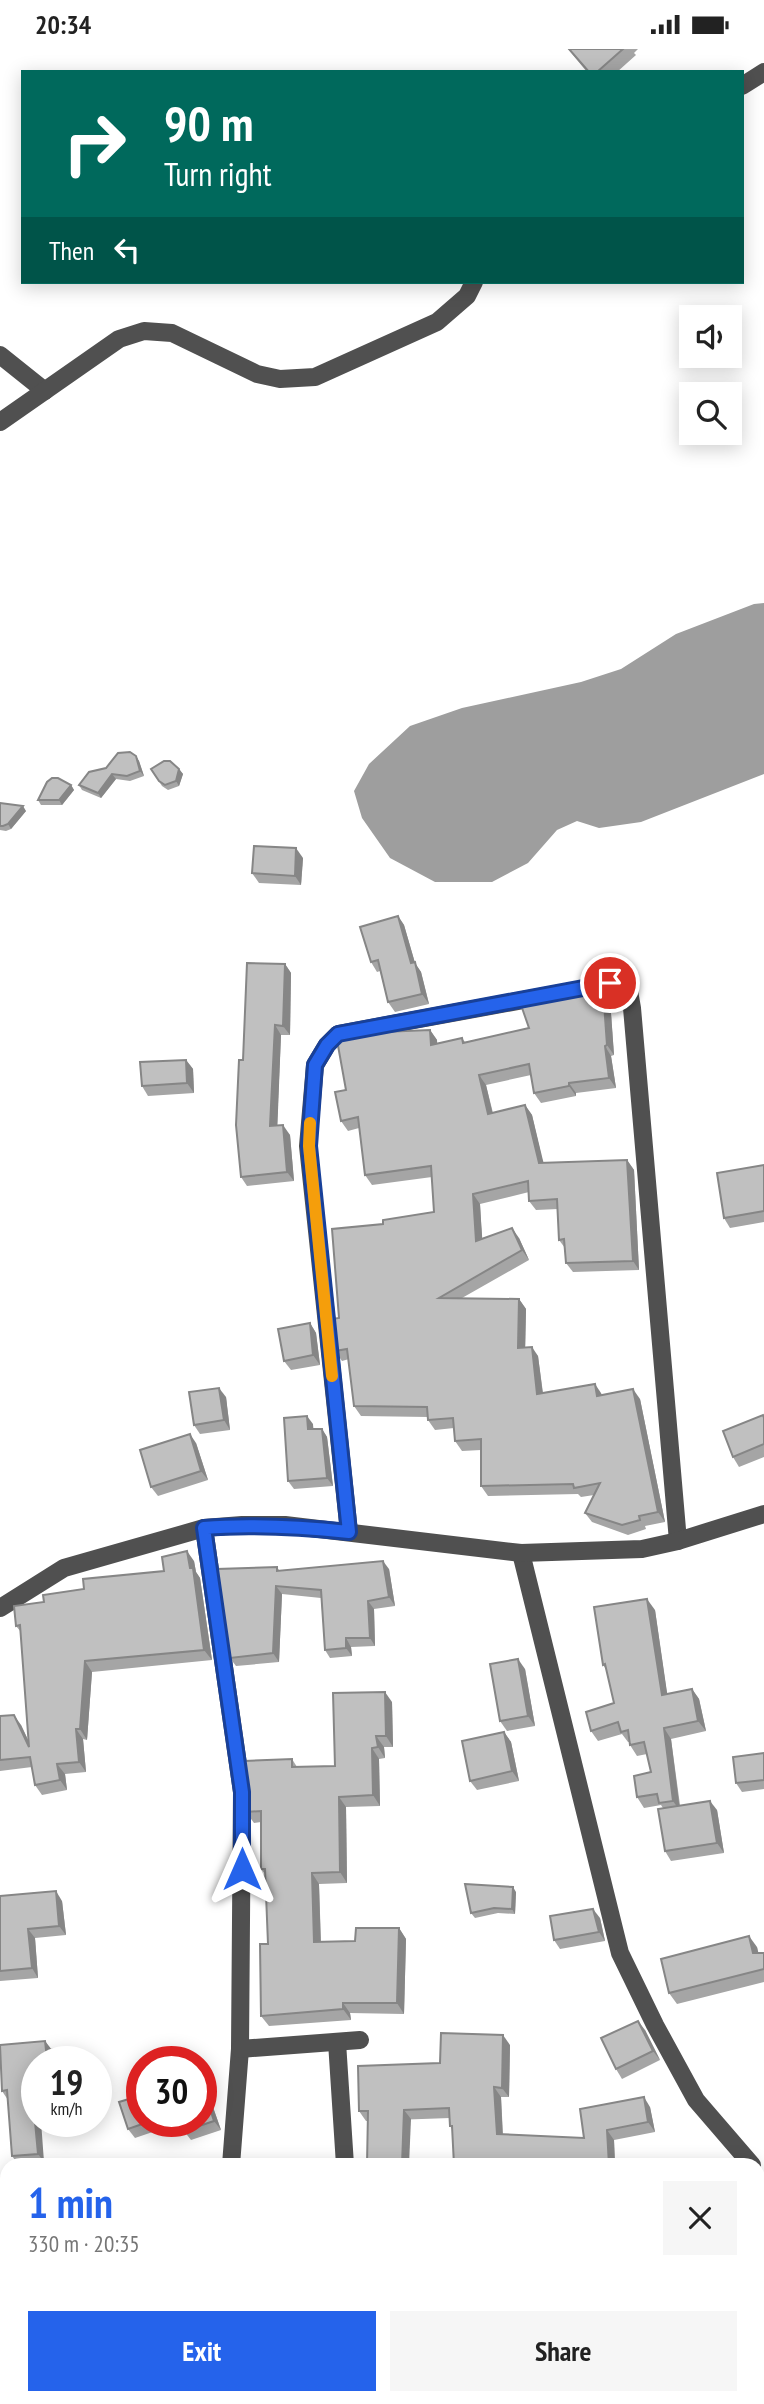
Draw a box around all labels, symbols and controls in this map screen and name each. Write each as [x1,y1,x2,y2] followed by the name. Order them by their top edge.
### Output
[35,8,91,41] text: 20:34
[164,91,253,155] text: 90 m
[49,98,140,189] icon: right
[164,153,272,195] text: Turn right
[108,231,146,269] icon: left
[49,234,94,267] text: Then
[679,305,742,445] map controls
[679,305,742,368] button: sound
[679,382,742,445] button: search
[580,953,640,1013] pin
[591,964,629,1002] icon: arrive
[205,1832,279,1906] position arrow
[126,2046,217,2137] speed limit sign: 30
[50,2059,83,2105] text: 19
[51,2097,82,2120] text: km/h
[28,2175,113,2230] text: 1 min
[663,2181,737,2255] button: close
[28,2229,140,2258] text: 330 m · 20:35
[28,2311,376,2391] button: Exit
[390,2311,737,2391] button: Share

